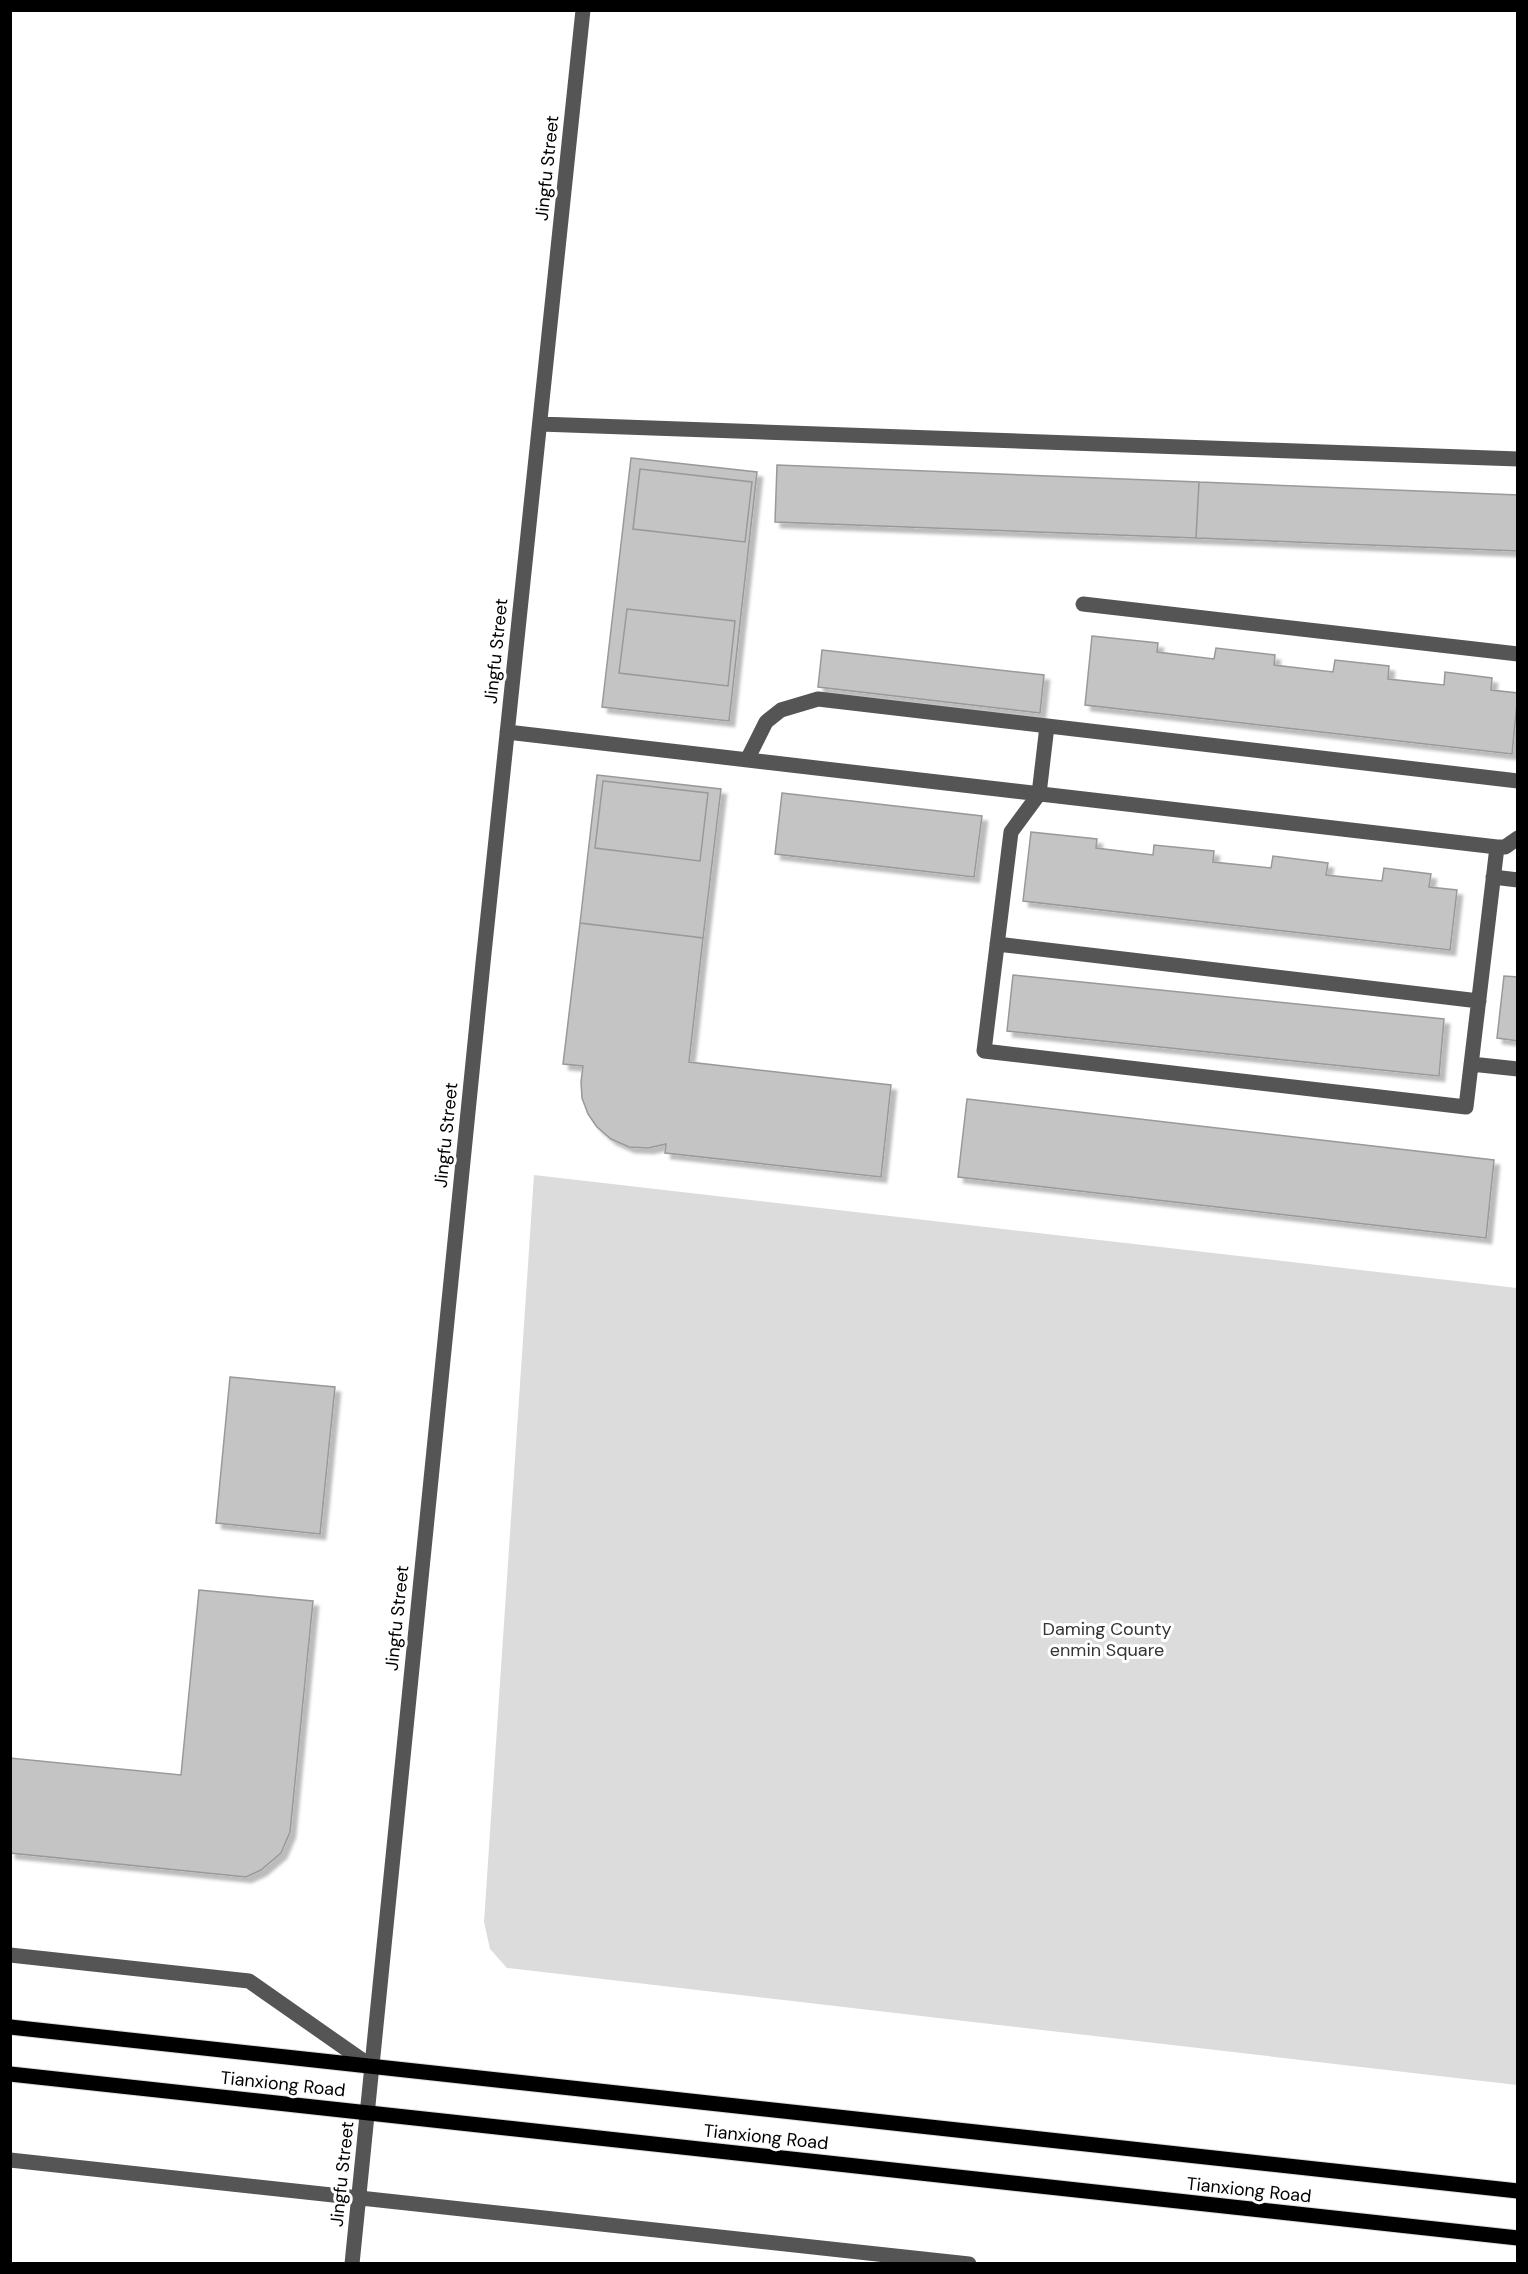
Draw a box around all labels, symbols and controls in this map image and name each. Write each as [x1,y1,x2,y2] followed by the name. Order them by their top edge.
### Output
[530,114,564,222] street label: Jingfu Street
[479,597,513,705] street label: Jingfu Street
[429,1081,463,1189] street label: Jingfu Street
[380,1564,414,1672] street label: Jingfu Street
[1043,1617,1172,1662] park label: Daming County enmin Square
[219,2066,347,2102] street label: Tianxiong Road
[702,2119,830,2155] street label: Tianxiong Road
[325,2120,359,2228] street label: Jingfu Street
[1185,2172,1313,2208] street label: Tianxiong Road

